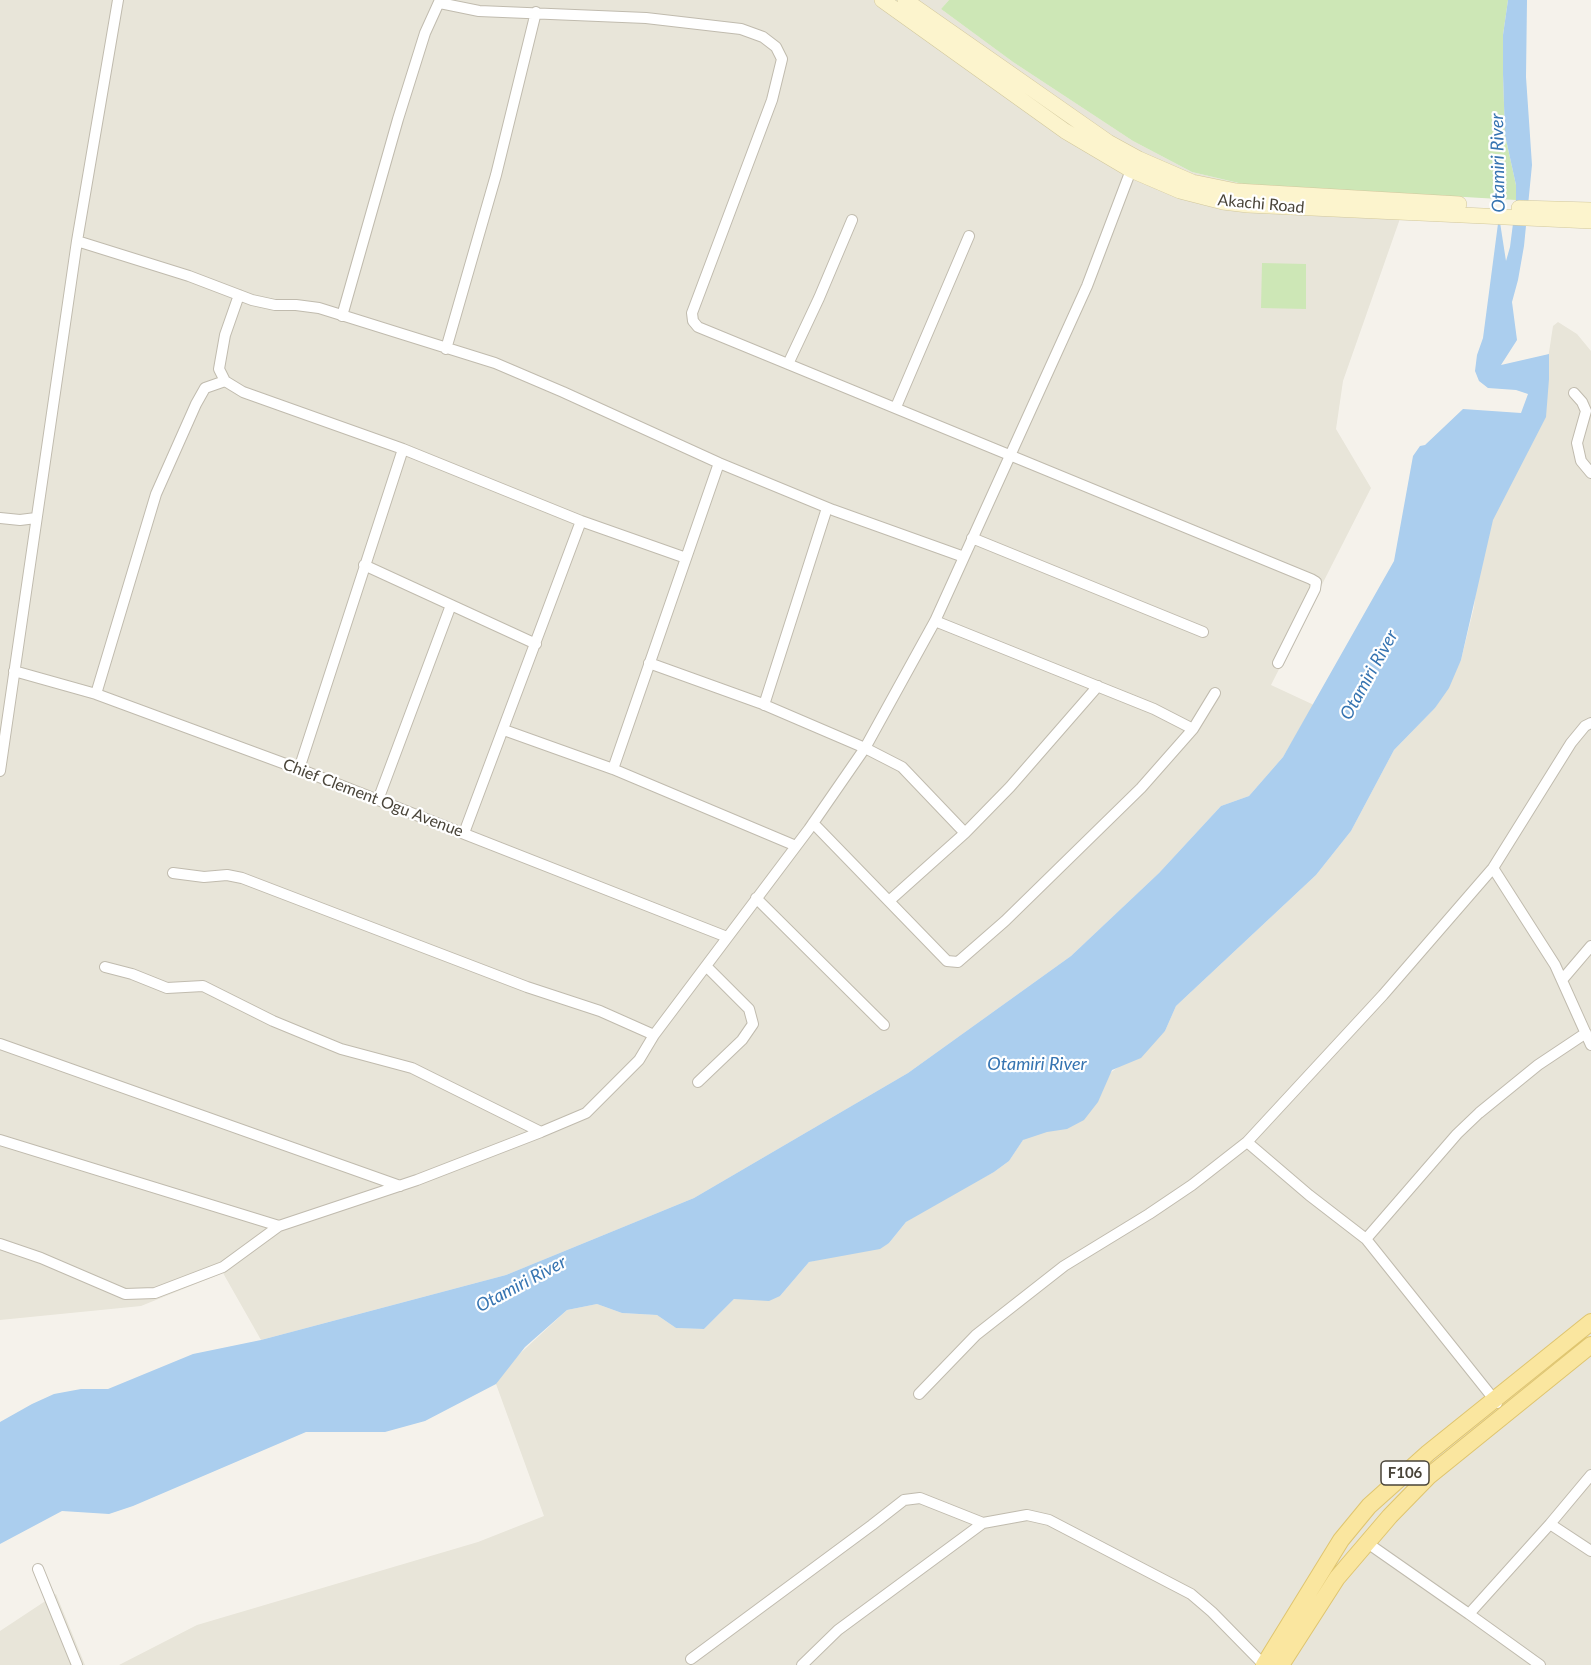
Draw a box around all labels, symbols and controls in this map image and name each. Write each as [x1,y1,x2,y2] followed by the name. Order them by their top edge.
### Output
[1486,113,1510,213] water label: Otamiri River
[1217,191,1305,217] street label: Akachi Road
[1335,626,1403,724] water label: Otamiri River
[280,755,466,841] street label: Chief Clement Ogu Avenue
[987,1053,1087,1075] water label: Otamiri River
[472,1251,570,1317] water label: Otamiri River
[1381,1461,1429,1485] road number: F106

